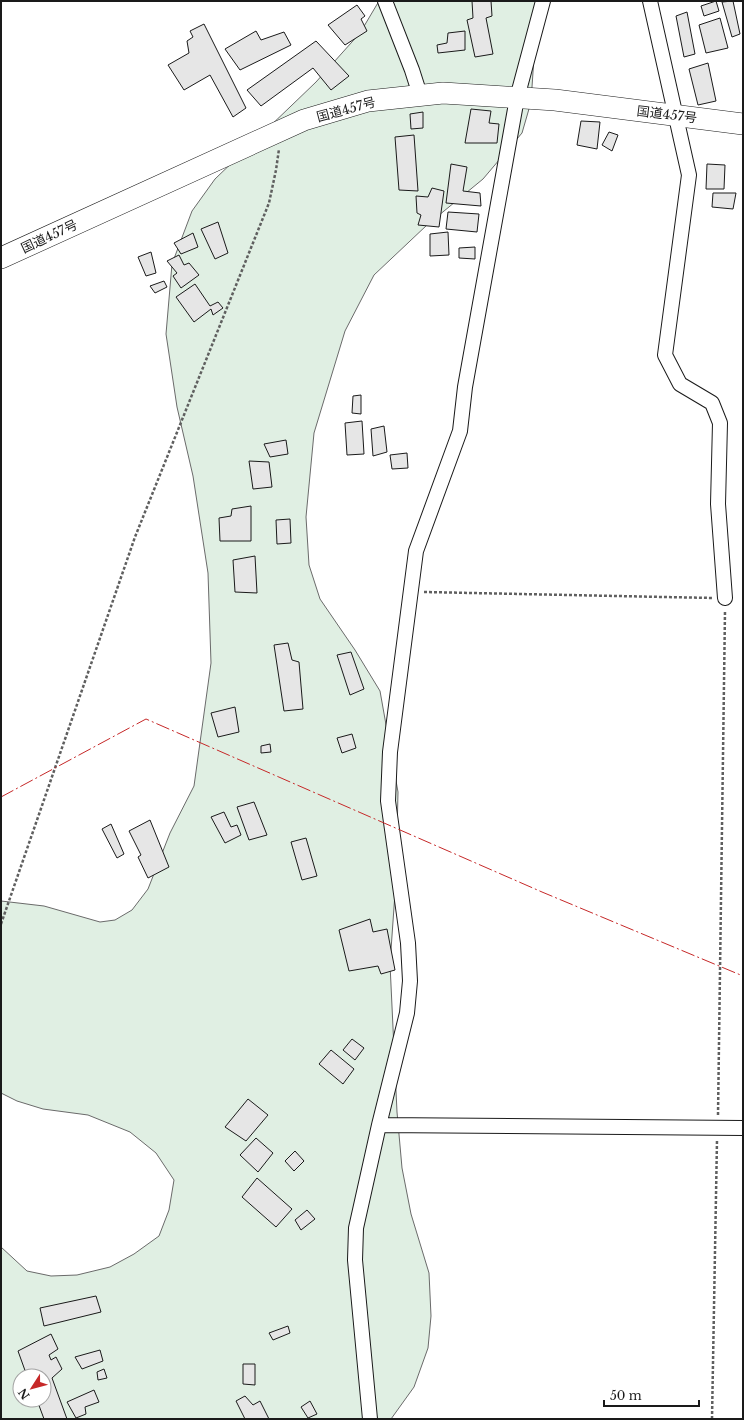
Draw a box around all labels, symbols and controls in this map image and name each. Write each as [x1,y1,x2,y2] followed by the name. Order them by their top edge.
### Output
[315,93,378,126] street label: 国道457号
[636,102,698,127] street label: 国道457号
[18,216,80,257] street label: 国道457号
[12,1368,52,1408] north arrow
[604,1382,699,1408] scale bar
[15,1385,33,1402] text: N
[610,1388,642,1403] text: 50 m

